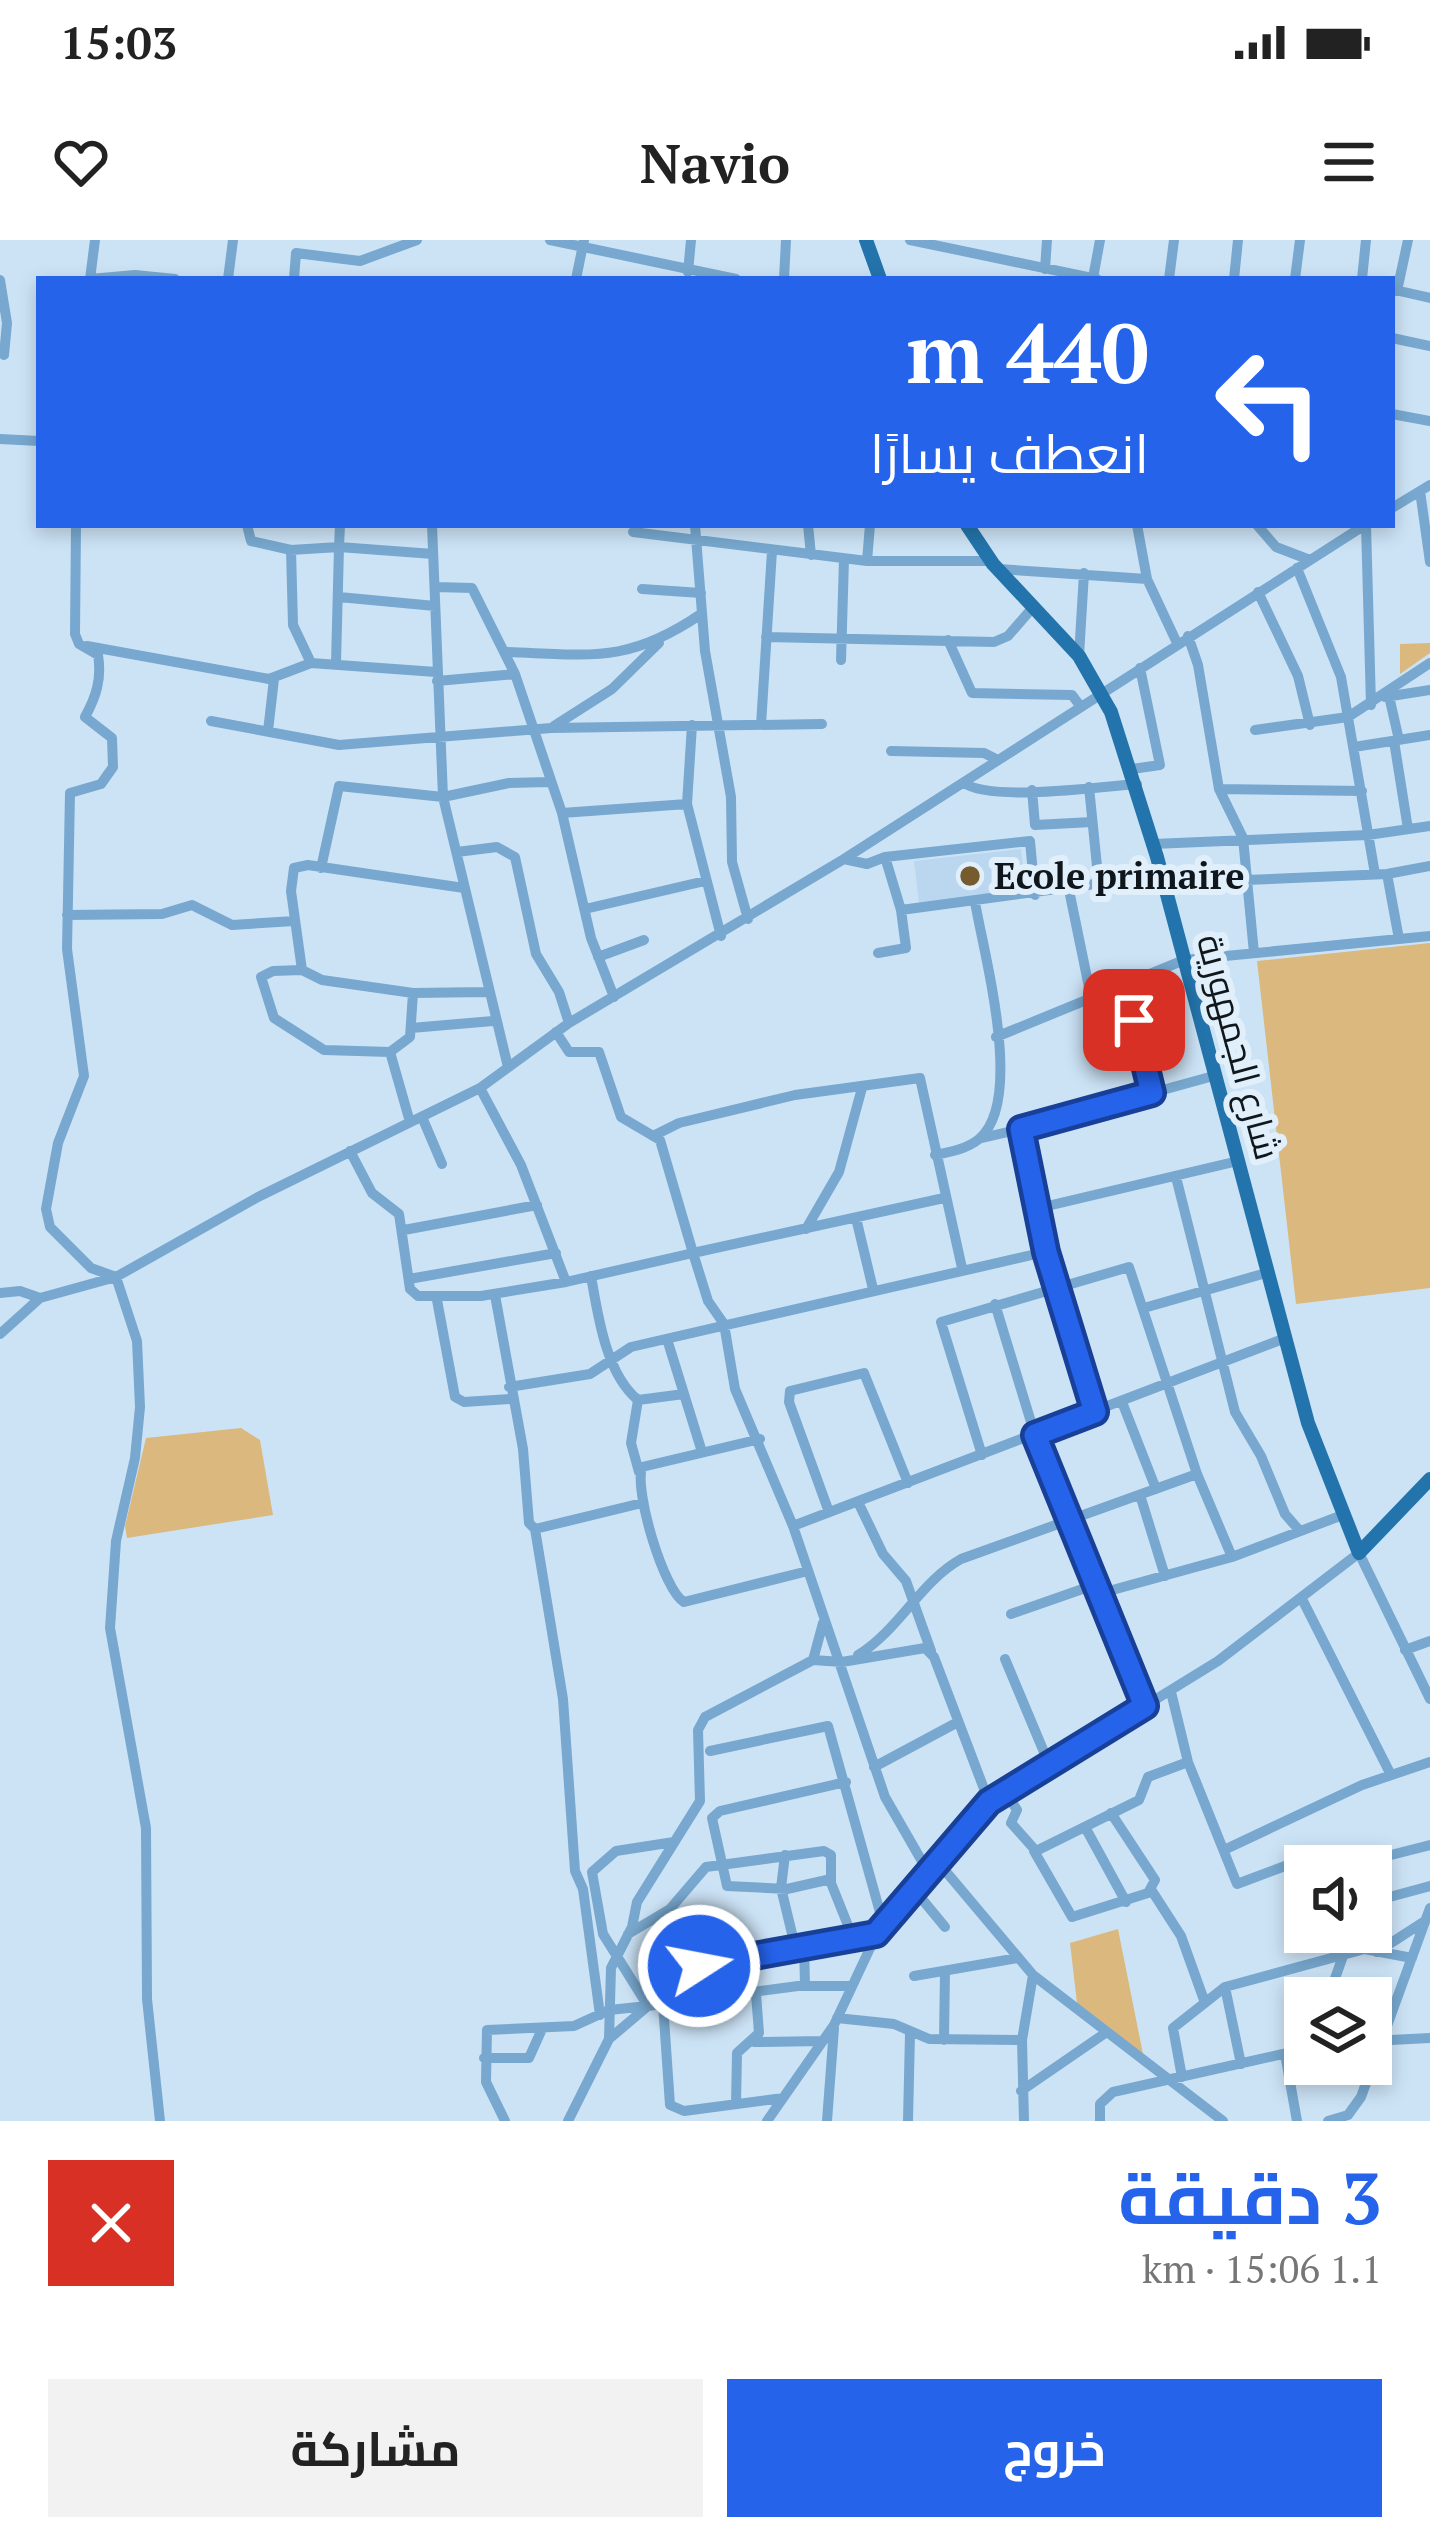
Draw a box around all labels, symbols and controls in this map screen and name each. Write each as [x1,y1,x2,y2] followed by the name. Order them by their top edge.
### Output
[60,12,177,72] text: 15:03
[640,127,790,198] text: Navio
[48,129,114,195] icon: heart
[1316,129,1382,195] icon: menu
[906,296,1149,407] text: 440 m
[1191,324,1347,480] icon: left
[870,417,1149,488] text: انعطف يسارًا
[994,852,1245,899] place label: Ecole primaire
[957,863,983,889] marker: Ecole primaire
[1185,929,1292,1165] street label: شارع الجمهورية
[1083,969,1185,1071] pin
[1101,987,1167,1053] icon: arrive
[1284,1845,1392,2085] map controls
[1284,1845,1392,1953] button: sound
[636,1903,762,2029] position arrow
[1284,1977,1392,2085] button: layers
[1118,2149,1382,2245] text: 3 دقيقة
[48,2160,174,2286] button: close
[1142,2242,1382,2294] text: 1.1 km · 15:06
[48,2379,703,2517] button: مشاركة
[727,2379,1382,2517] button: خروج

